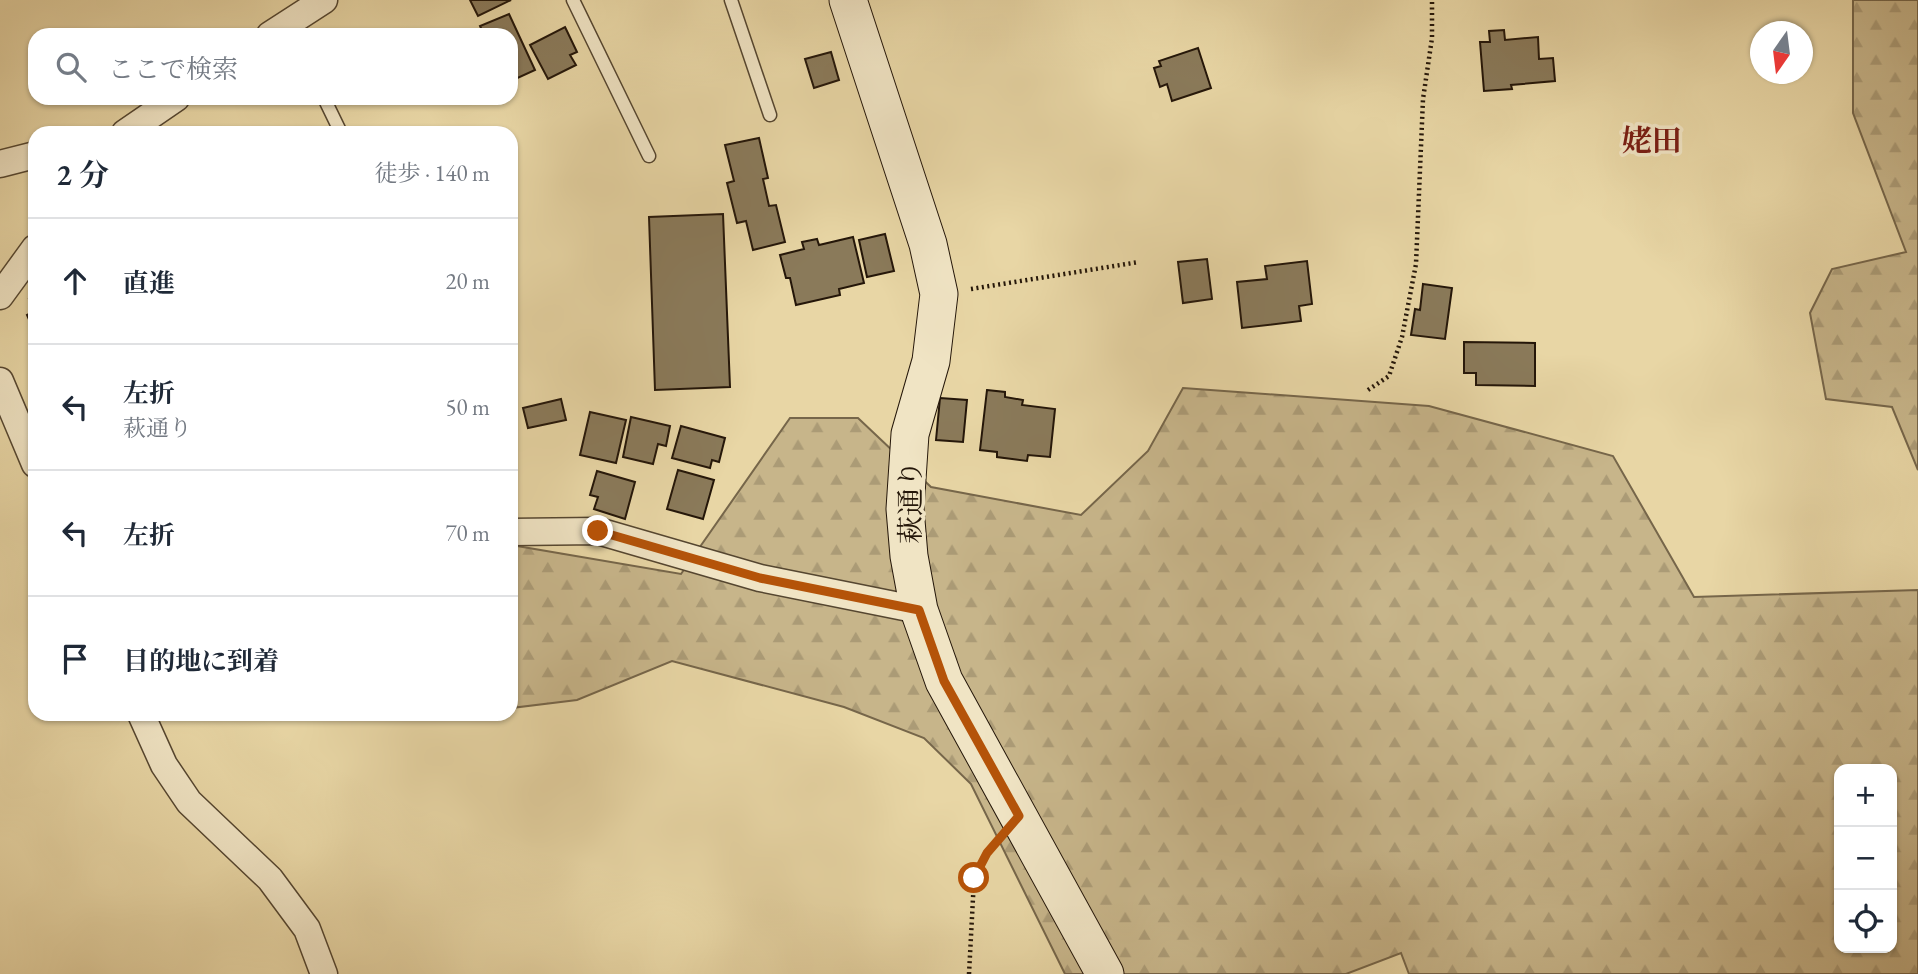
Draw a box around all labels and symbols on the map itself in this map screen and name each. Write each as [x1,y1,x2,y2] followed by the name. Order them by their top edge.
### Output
[1750,21,1813,84] north arrow
[1622,121,1682,160] district label: 姥田
[892,460,928,544] street label: 萩通り
[582,515,613,546] route end
[958,862,989,893] route start

